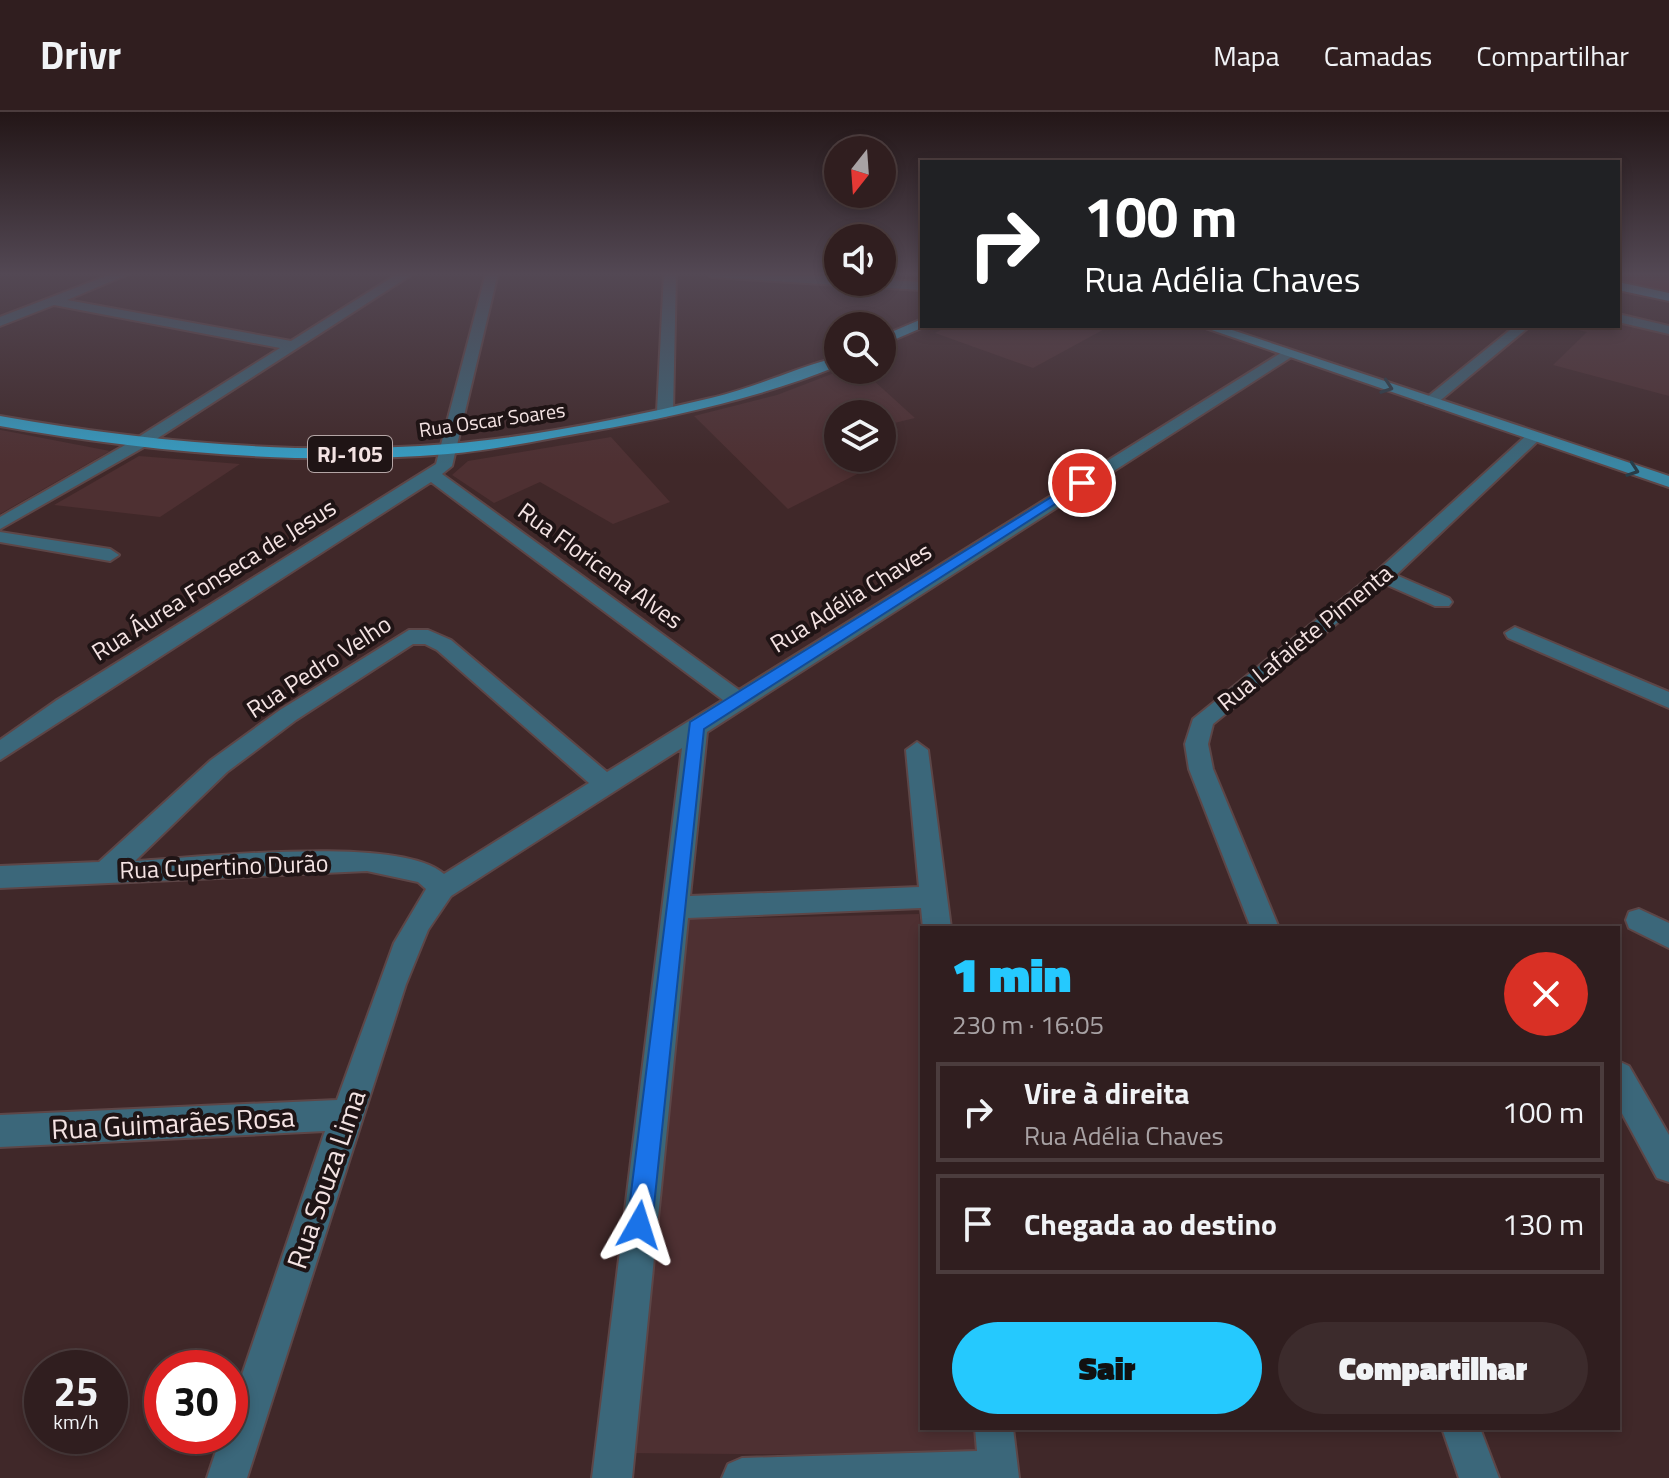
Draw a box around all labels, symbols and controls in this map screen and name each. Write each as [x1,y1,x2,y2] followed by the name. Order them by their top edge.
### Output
[40,26,121,84] text: Drivr
[1213,34,1280,77] text: Mapa
[1324,34,1432,77] text: Camadas
[1476,34,1629,77] text: Compartilhar
[824,136,896,208] north arrow
[824,136,896,472] map controls
[1084,174,1237,259] text: 100 m
[952,192,1056,296] icon: right
[824,224,896,296] button: sound
[1084,251,1360,306] text: Rua Adélia Chaves
[824,312,896,384] button: search
[1380,377,1394,393] one-way arrow
[417,394,567,445] street label: Rua Oscar Soares
[824,400,896,472] button: layers
[308,436,392,472] road number: RJ-105
[1048,449,1116,517] pin
[1060,461,1104,505] icon: arrive
[1626,461,1640,477] one-way arrow
[84,489,343,669] street label: Rua Áurea Fonseca de Jesus
[511,493,691,637] street label: Rua Floricena Alves
[763,533,938,661] street label: Rua Adélia Chaves
[1209,555,1400,719] street label: Rua Lafaiete Pimenta
[239,606,398,727] street label: Rua Pedro Velho
[119,844,329,888] street label: Rua Cupertino Durão
[952,938,1071,1011] text: 1 min
[1504,952,1588,1036] button: close
[952,1005,1104,1044] text: 230 m · 16:05
[1024,1070,1189,1116] text: Vire à direita
[275,1083,376,1274] street label: Rua Souza Lima
[1502,1089,1584,1135] text: 100 m
[956,1090,1000,1134] icon: right
[50,1095,296,1150] street label: Rua Guimarães Rosa
[1024,1116,1224,1155] text: Rua Adélia Chaves
[597,1183,681,1267] position arrow
[1024,1201,1277,1247] text: Chegada ao destino
[1502,1201,1584,1247] text: 130 m
[956,1202,1000,1246] icon: arrive
[952,1322,1262,1414] button: Sair
[1278,1322,1588,1414] button: Compartilhar
[144,1350,248,1454] speed limit sign: 30
[54,1361,98,1422] text: 25
[53,1406,99,1437] text: km/h

